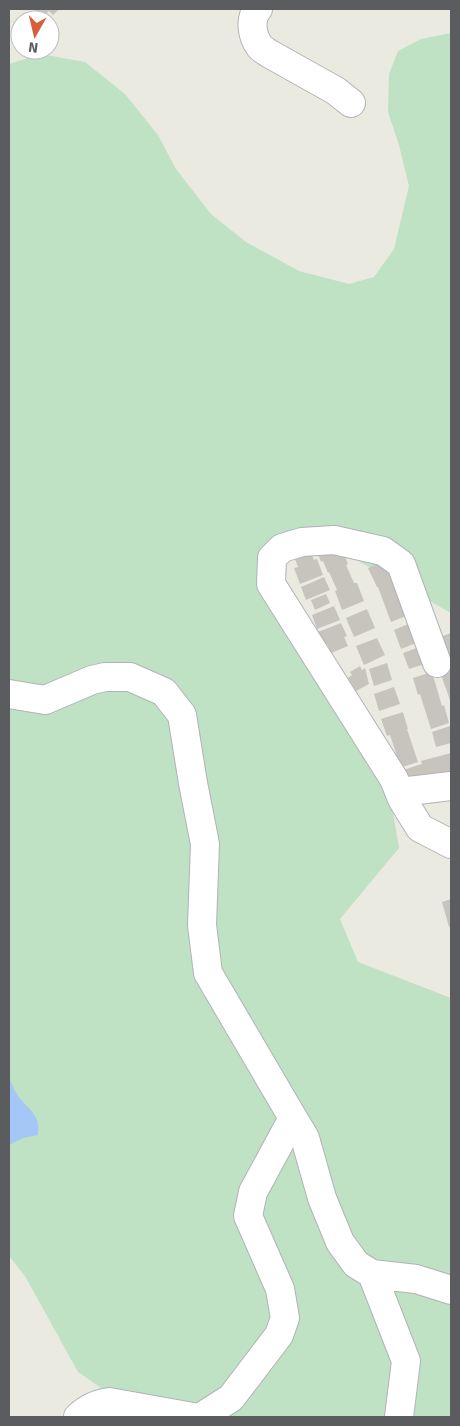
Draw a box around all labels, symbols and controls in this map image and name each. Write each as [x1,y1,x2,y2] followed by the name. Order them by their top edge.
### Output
[10,10,60,60] north arrow
[27,38,39,56] text: N

